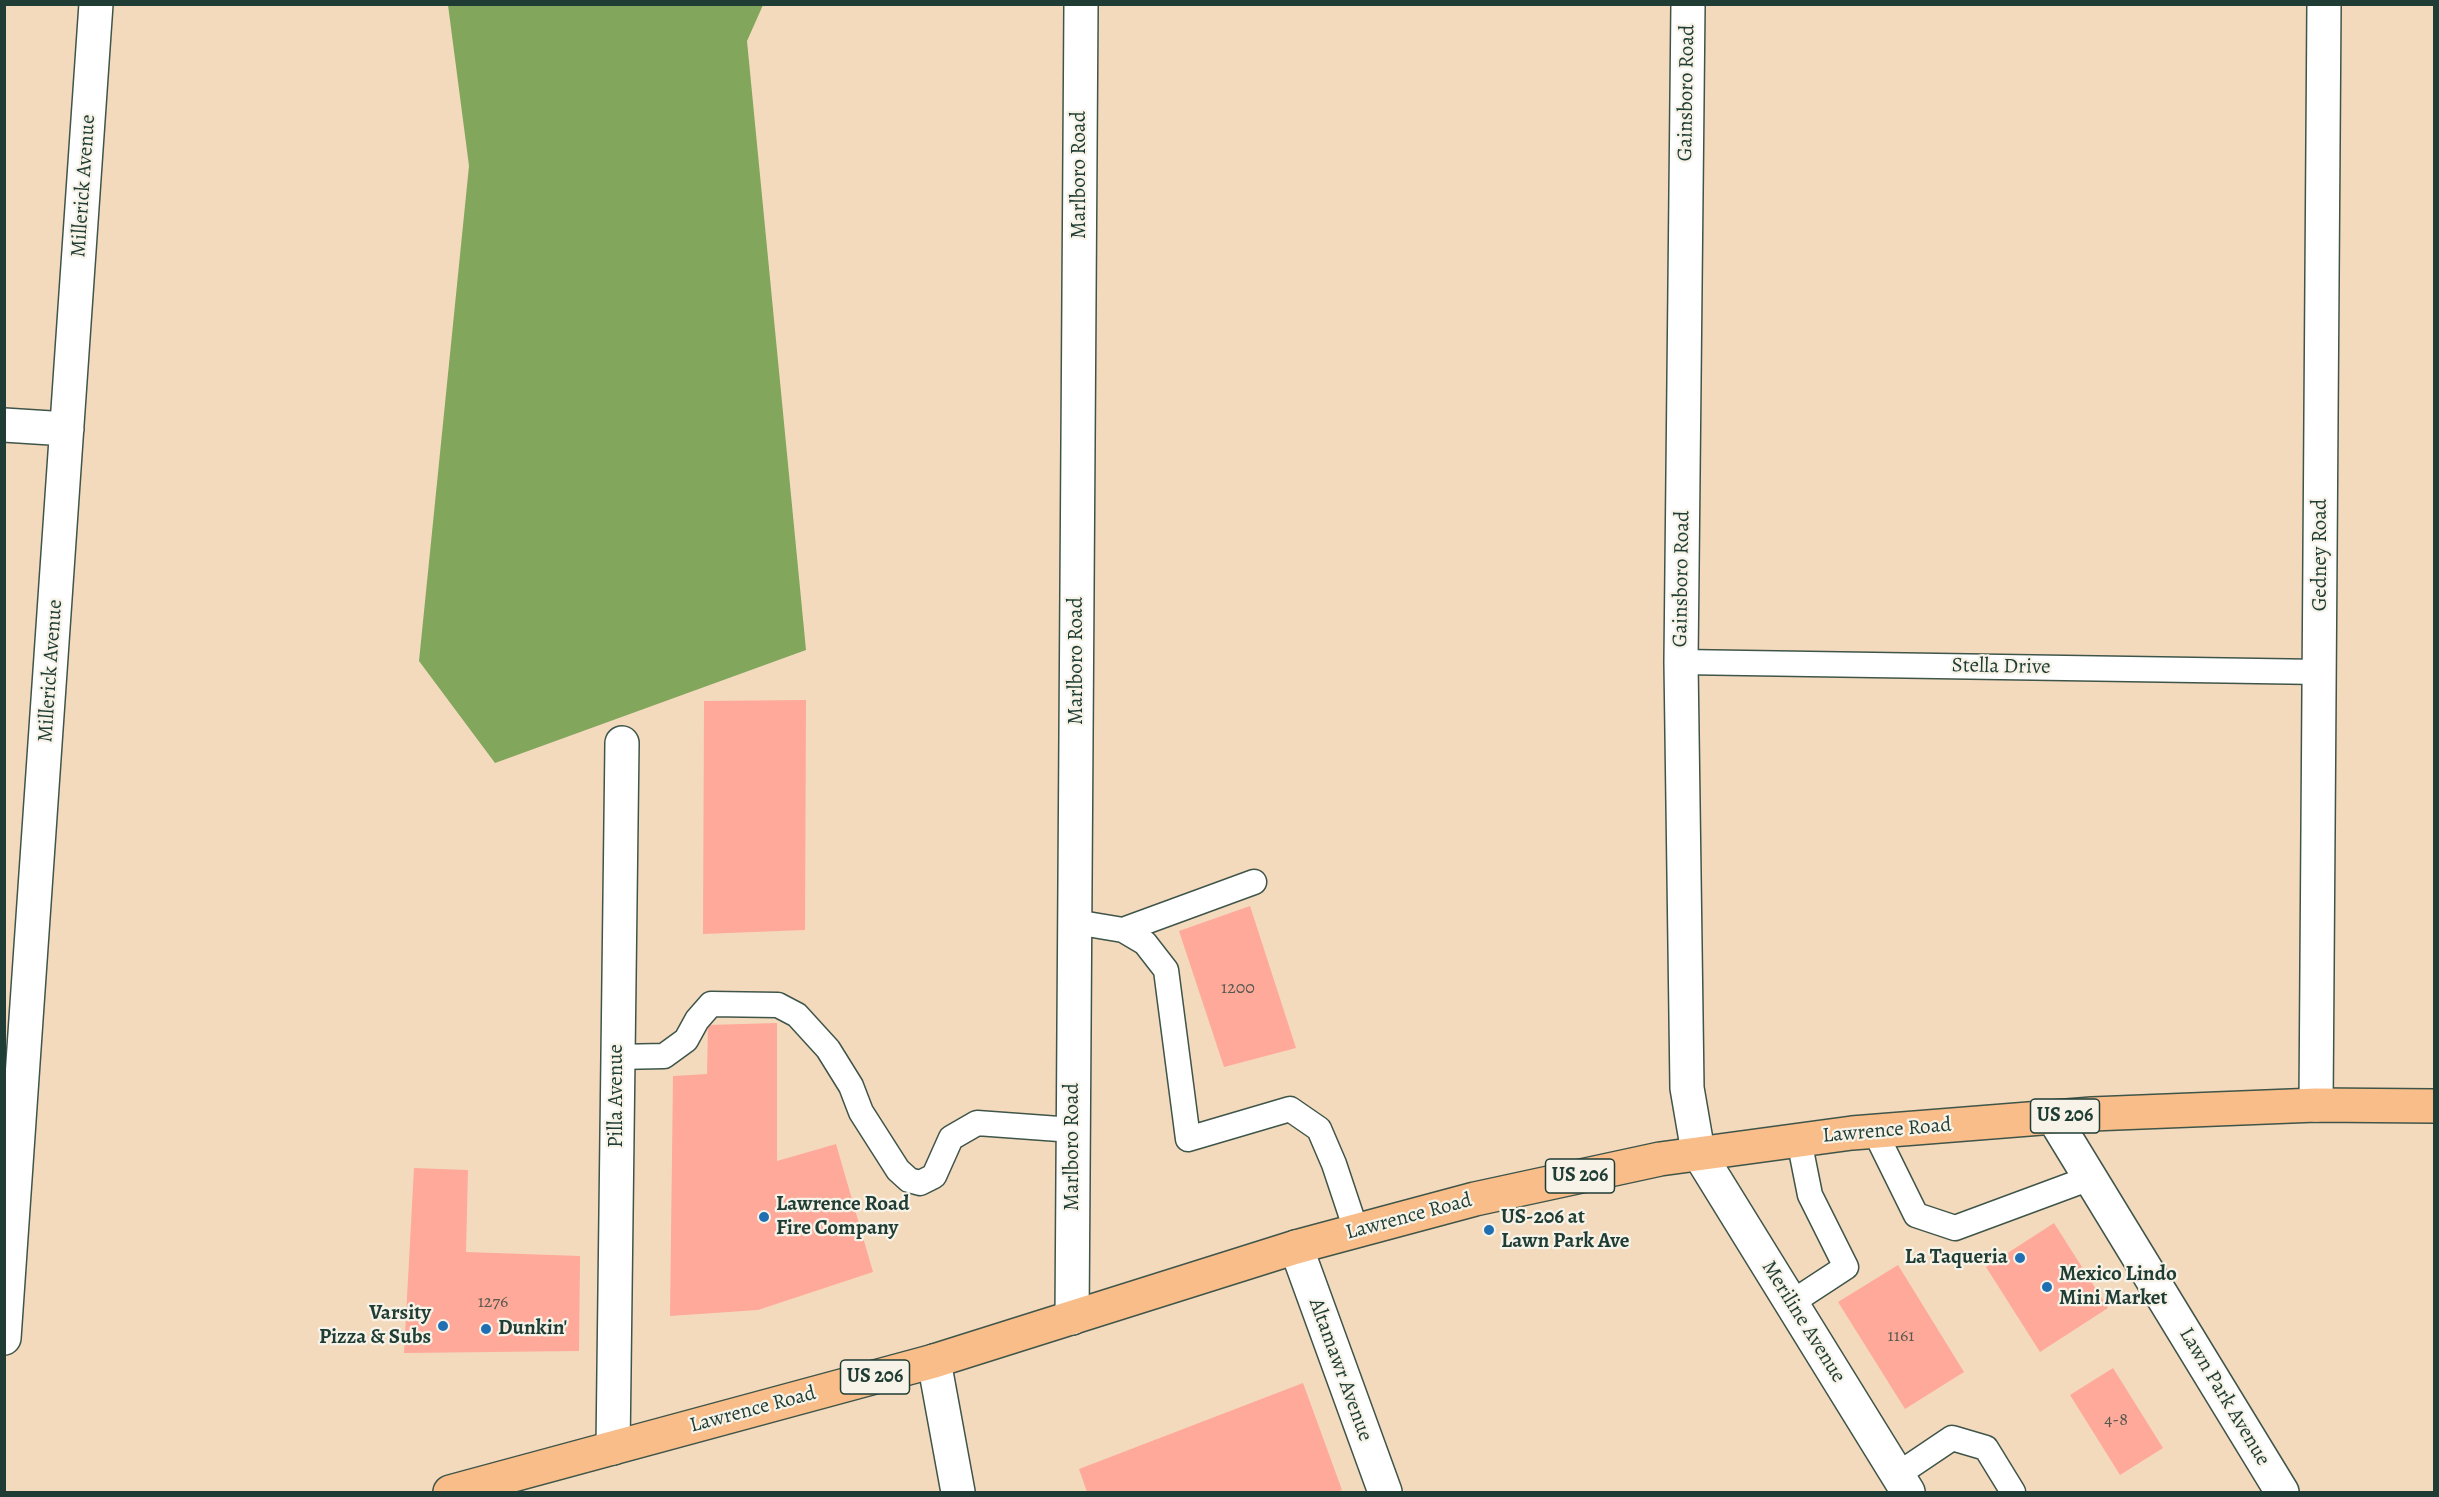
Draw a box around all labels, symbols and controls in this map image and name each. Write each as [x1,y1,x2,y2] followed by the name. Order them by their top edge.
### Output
[1673,24,1701,162] street label: Gainsboro Road
[1067,111,1093,239] street label: Marlboro Road
[66,114,102,258] street label: Millerick Avenue
[2308,499,2334,611] street label: Gedney Road
[1668,510,1696,648] street label: Gainsboro Road
[1064,597,1090,725] street label: Marlboro Road
[33,599,69,743] street label: Millerick Avenue
[1951,654,2051,680] street label: Stella Drive
[1221,978,1255,1000] house number: 1200
[604,1044,630,1148] street label: Pilla Avenue
[1060,1083,1086,1211] street label: Marlboro Road
[2030,1099,2100,1133] road number: US 206
[1821,1113,1953,1149] street label: Lawrence Road
[1546,1159,1614,1193] road number: US 206
[1343,1188,1475,1246] street label: Lawrence Road
[776,1192,910,1242] place label: Lawrence Road Fire Company
[1501,1205,1629,1255] place label: US-206 at Lawn Park Ave
[757,1210,771,1224] marker: Lawrence Road Fire Company
[1482,1223,1496,1237] marker: US-206 at Lawn Park Ave
[1905,1245,2008,1271] place label: La Taqueria
[2013,1251,2027,1265] marker: La Taqueria
[1755,1256,1851,1388] street label: Meriline Avenue
[2059,1262,2177,1312] place label: Mexico Lindo Mini Market
[2040,1280,2054,1294] marker: Mexico Lindo Mini Market
[478,1292,508,1314] house number: 1276
[1302,1295,1378,1445] street label: Altamawr Avenue
[319,1301,431,1351] place label: Varsity Pizza & Subs
[498,1316,567,1342] place label: Dunkin'
[436,1319,450,1333] marker: Varsity Pizza & Subs
[479,1322,493,1336] marker: Dunkin'
[2173,1323,2275,1471] street label: Lawn Park Avenue
[1888,1326,1914,1348] house number: 1161
[840,1360,910,1394] road number: US 206
[687,1381,819,1439] street label: Lawrence Road
[2104,1410,2128,1432] house number: 4-8

